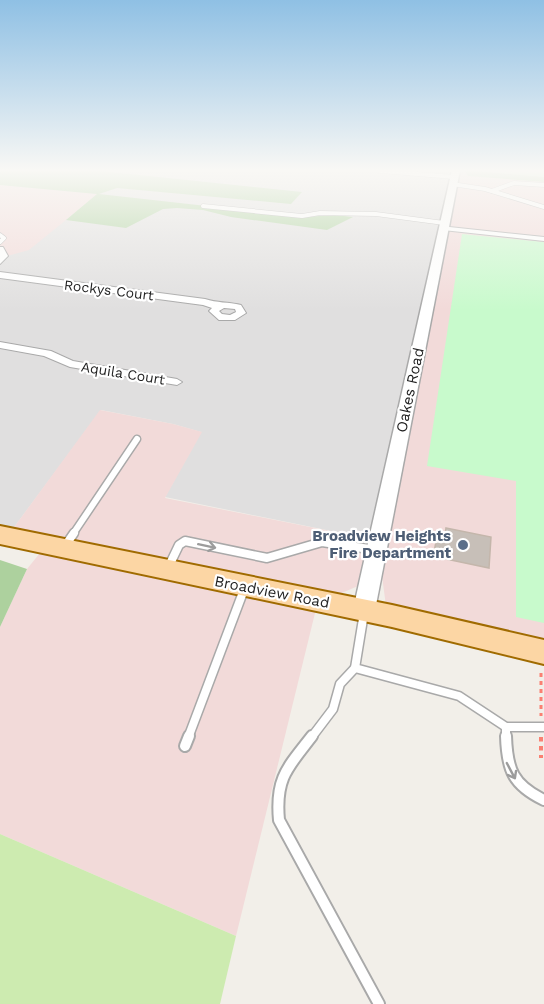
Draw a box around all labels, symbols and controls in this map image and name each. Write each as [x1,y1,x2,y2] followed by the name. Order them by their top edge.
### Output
[63,277,155,303] street label: Rockys Court
[392,346,428,434] street label: Oakes Road
[80,358,166,388] street label: Aquila Court
[312,527,451,562] place label: Broadview Heights Fire Department
[456,538,470,552] marker: Broadview Heights Fire Department
[198,540,217,552] one-way arrow
[213,572,331,612] street label: Broadview Road
[505,762,517,779] one-way arrow

